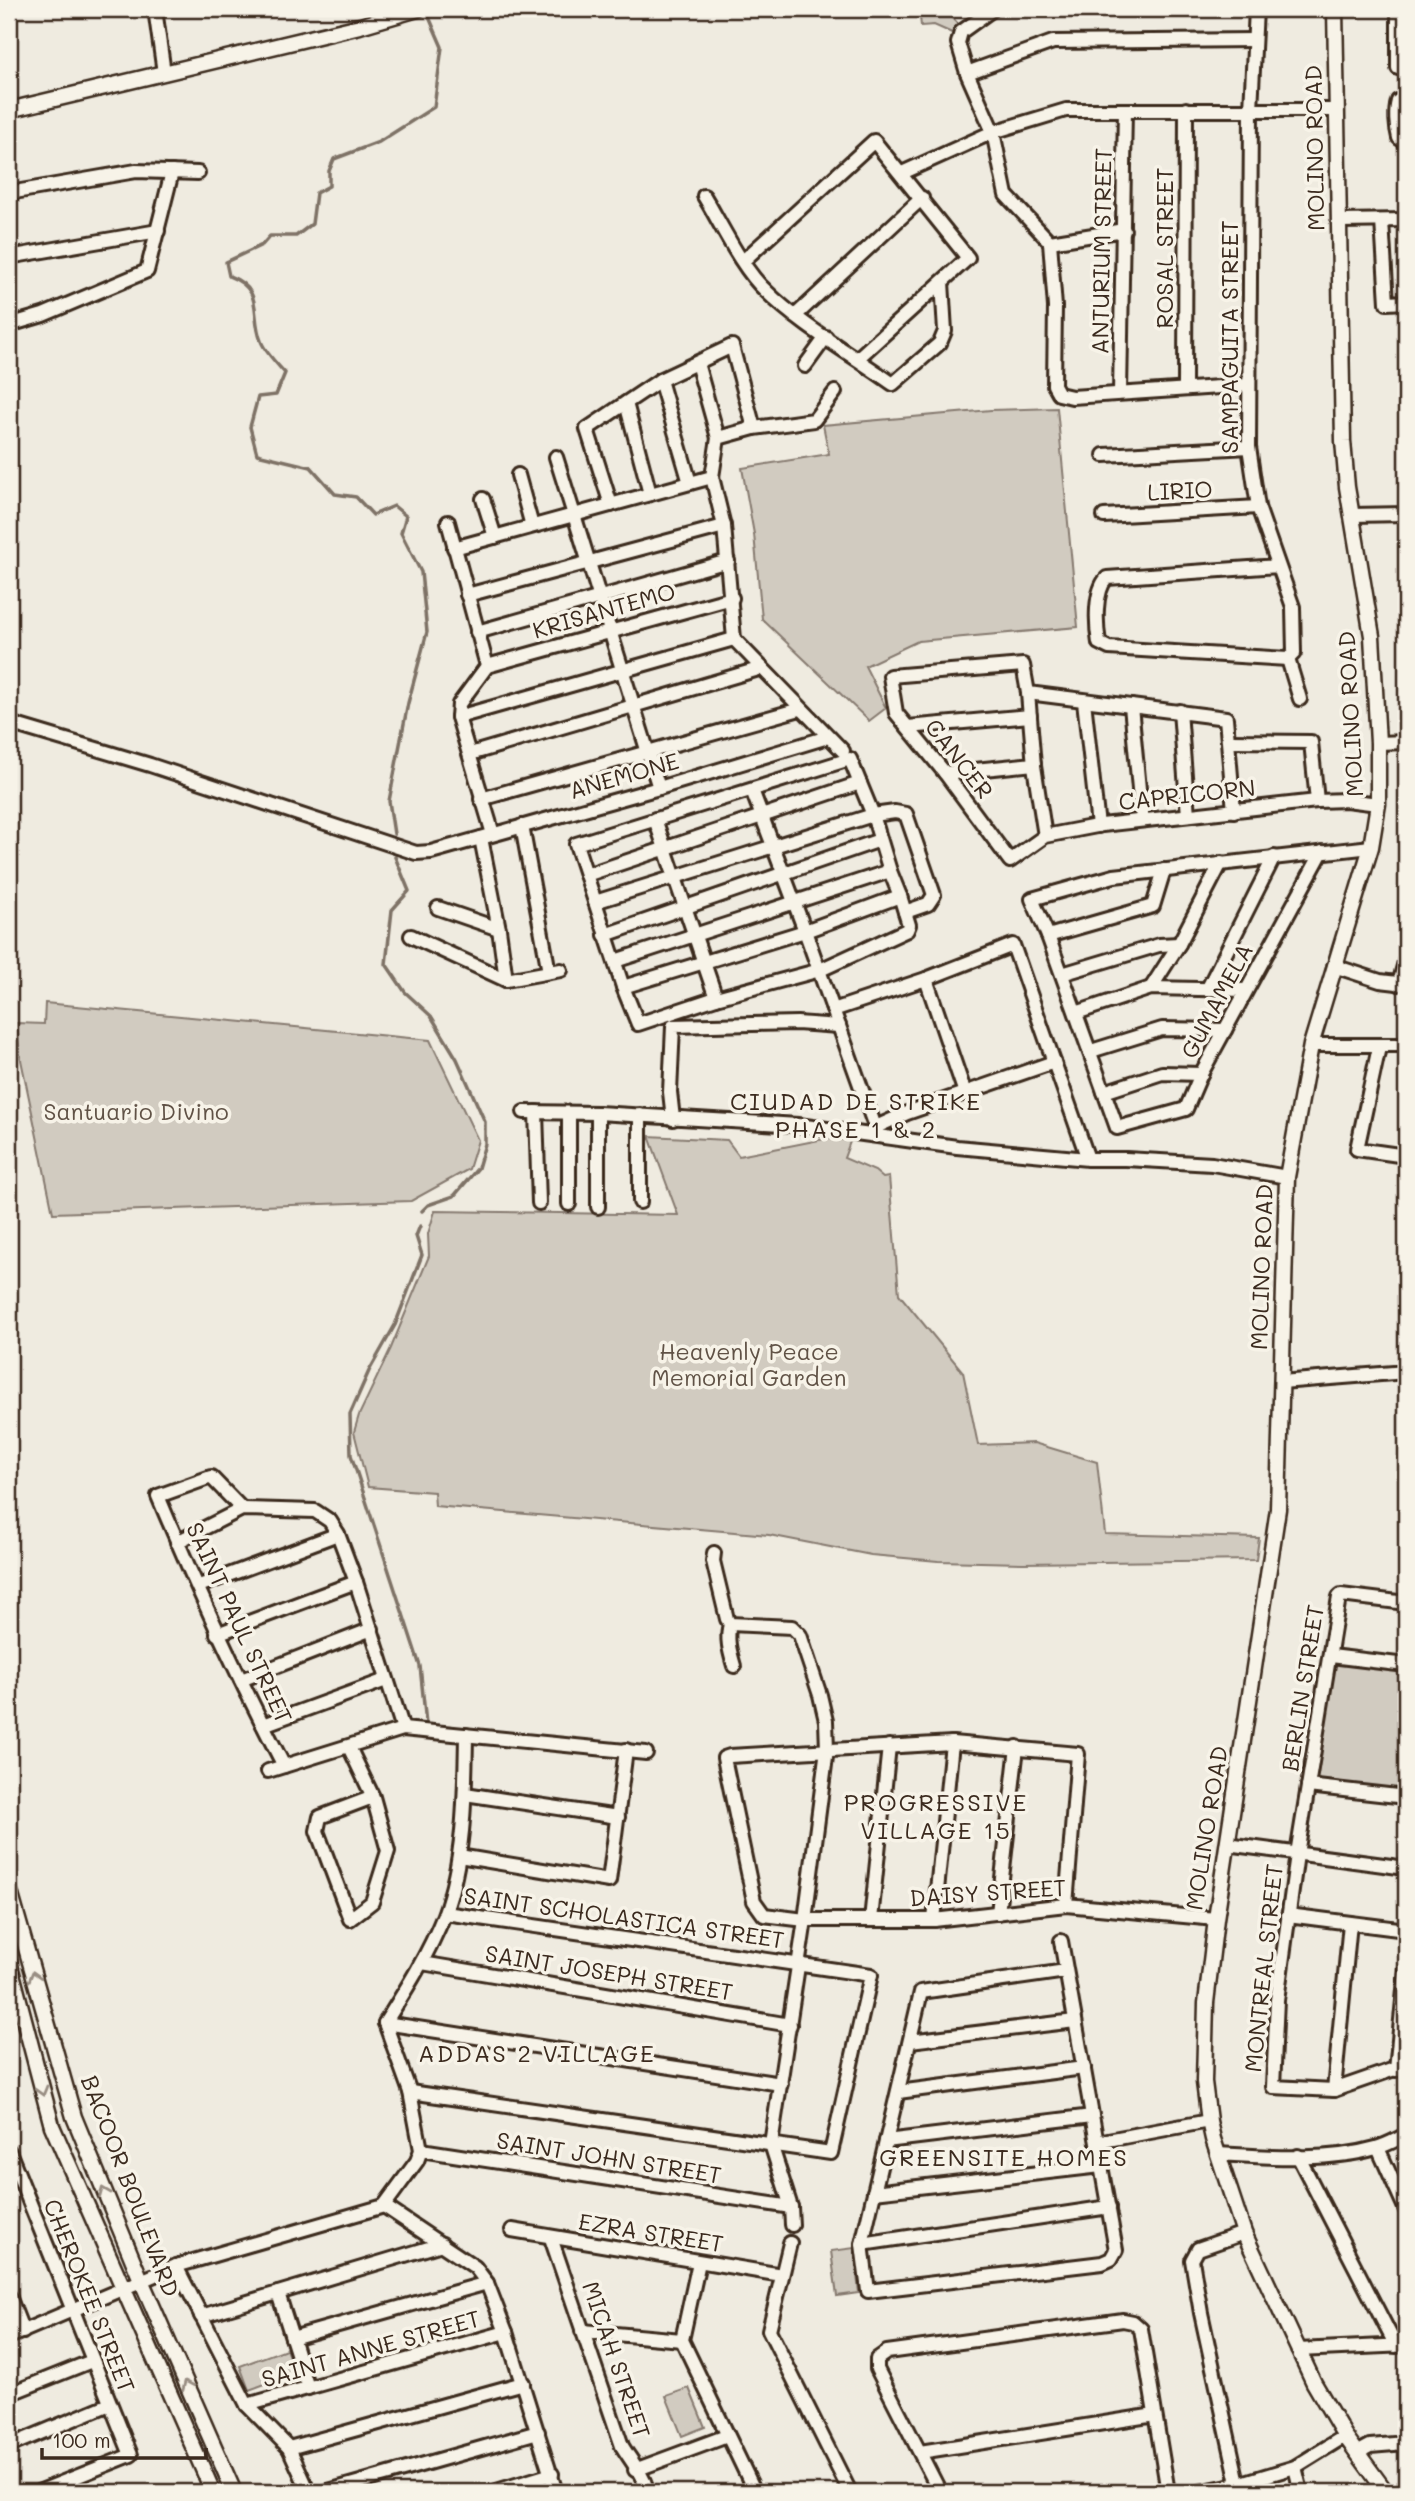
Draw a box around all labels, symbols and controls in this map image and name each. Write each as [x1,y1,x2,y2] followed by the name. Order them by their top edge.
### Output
[1298,65,1330,231] street label: MOLINO ROAD
[1084,147,1118,355] street label: ANTURIUM STREET
[1149,168,1179,328] street label: ROSAL STREET
[1214,220,1244,454] street label: SAMPAGUITA STREET
[1147,473,1213,507] street label: LIRIO
[529,575,679,645] street label: KRISANTEMO
[1331,630,1369,798] street label: MOLINO ROAD
[919,712,1000,805] street label: CANCER
[565,745,682,805] street label: ANEMONE
[1117,772,1257,816] street label: CAPRICORN
[1173,938,1259,1063] street label: GUMAMELA
[730,1085,982,1144] district label: CIUDAD DE STRIKE PHASE 1 & 2
[43,1096,229,1126] park label: Santuario Divino
[1243,1184,1279,1350] street label: MOLINO ROAD
[651,1336,847,1392] park label: Heavenly Peace Memorial Garden
[180,1517,300,1728] street label: SAINT PAUL STREET
[1274,1602,1330,1773] street label: BERLIN STREET
[1178,1744,1234,1912] street label: MOLINO ROAD
[844,1786,1028,1845] district label: PROGRESSIVE VILLAGE 15
[1237,1862,1289,2074] street label: MONTREAL STREET
[909,1872,1067,1912] street label: DAISY STREET
[462,1880,786,1954] street label: SAINT SCHOLASTICA STREET
[483,1938,735,2006] street label: SAINT JOSEPH STREET
[27,1970,42,1982] one-way arrow
[418,2037,656,2068] district label: ADDAS 2 VILLAGE
[75,2071,187,2301] street label: BACOOR BOULEVARD
[34,2085,49,2097] one-way arrow
[495,2124,724,2190] street label: SAINT JOHN STREET
[879,2141,1129,2172] district label: GREENSITE HOMES
[99,2186,113,2198] one-way arrow
[37,2194,142,2397] street label: CHEROKEE STREET
[577,2206,726,2258] street label: EZRA STREET
[576,2277,658,2442] street label: MICAH STREET
[258,2302,484,2394] street label: SAINT ANNE STREET
[181,2380,195,2392] one-way arrow
[42,2417,206,2461] scale bar
[52,2426,111,2453] text: 100 m

